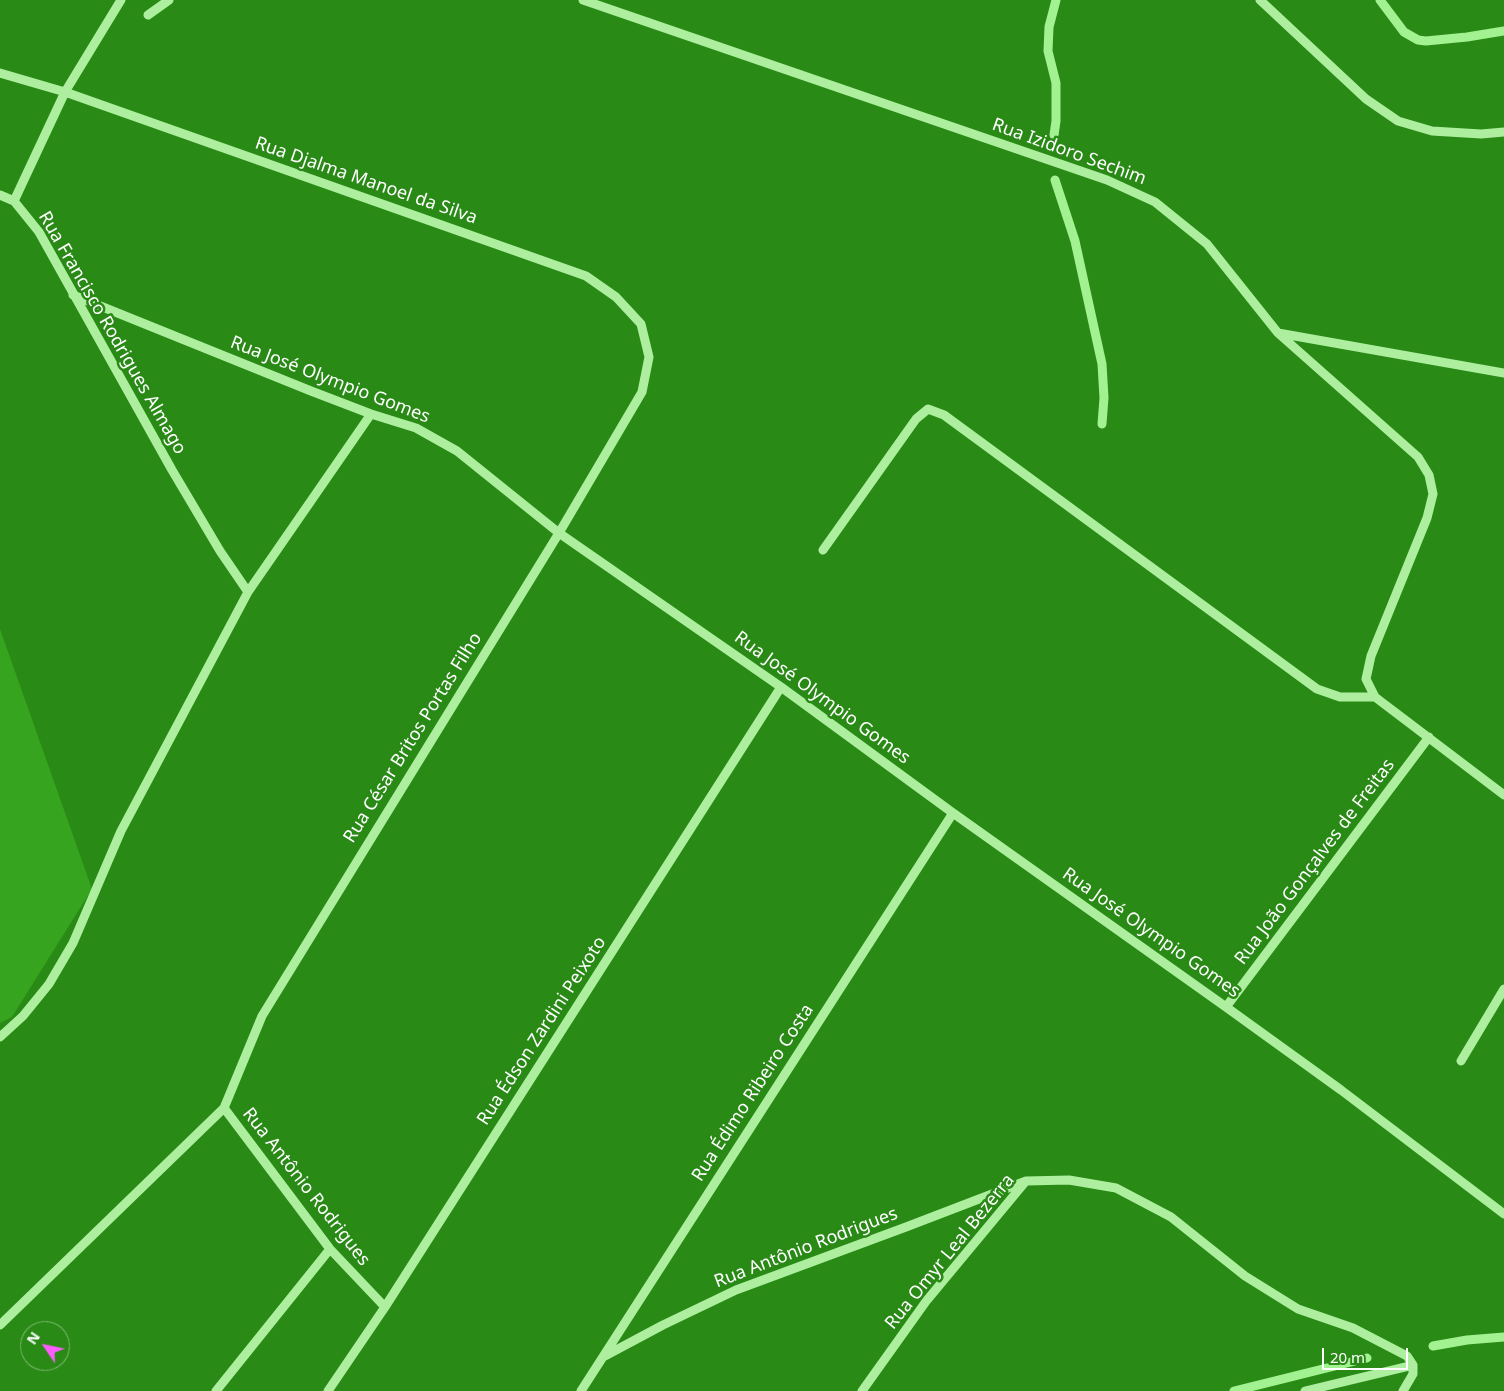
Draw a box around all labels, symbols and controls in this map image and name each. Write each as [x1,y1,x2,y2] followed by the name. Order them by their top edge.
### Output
[989,114,1149,190] street label: Rua Izidoro Sechim
[252,133,480,229] street label: Rua Djalma Manoel da Silva
[33,208,191,458] street label: Rua Francisco Rodrigues Almago
[227,332,433,428] street label: Rua José Olympio Gomes
[730,627,914,769] street label: Rua José Olympio Gomes
[339,629,487,847] street label: Rua César Britos Portas Filho
[1231,755,1399,969] street label: Rua João Gonçalves de Freitas
[1058,863,1244,1003] street label: Rua José Olympio Gomes
[473,933,611,1129] street label: Rua Édson Zardini Peixoto
[688,1000,818,1186] street label: Rua Édimo Ribeiro Costa
[238,1104,374,1270] street label: Rua Antônio Rodrigues
[881,1170,1019,1334] street label: Rua Omyr Leal Bezerra
[711,1203,901,1293] street label: Rua Antônio Rodrigues
[20,1321,70,1371] north arrow
[22,1328,44,1348] text: N
[1324,1338,1410,1370] scale bar
[1330,1347,1365,1367] text: 20 m

